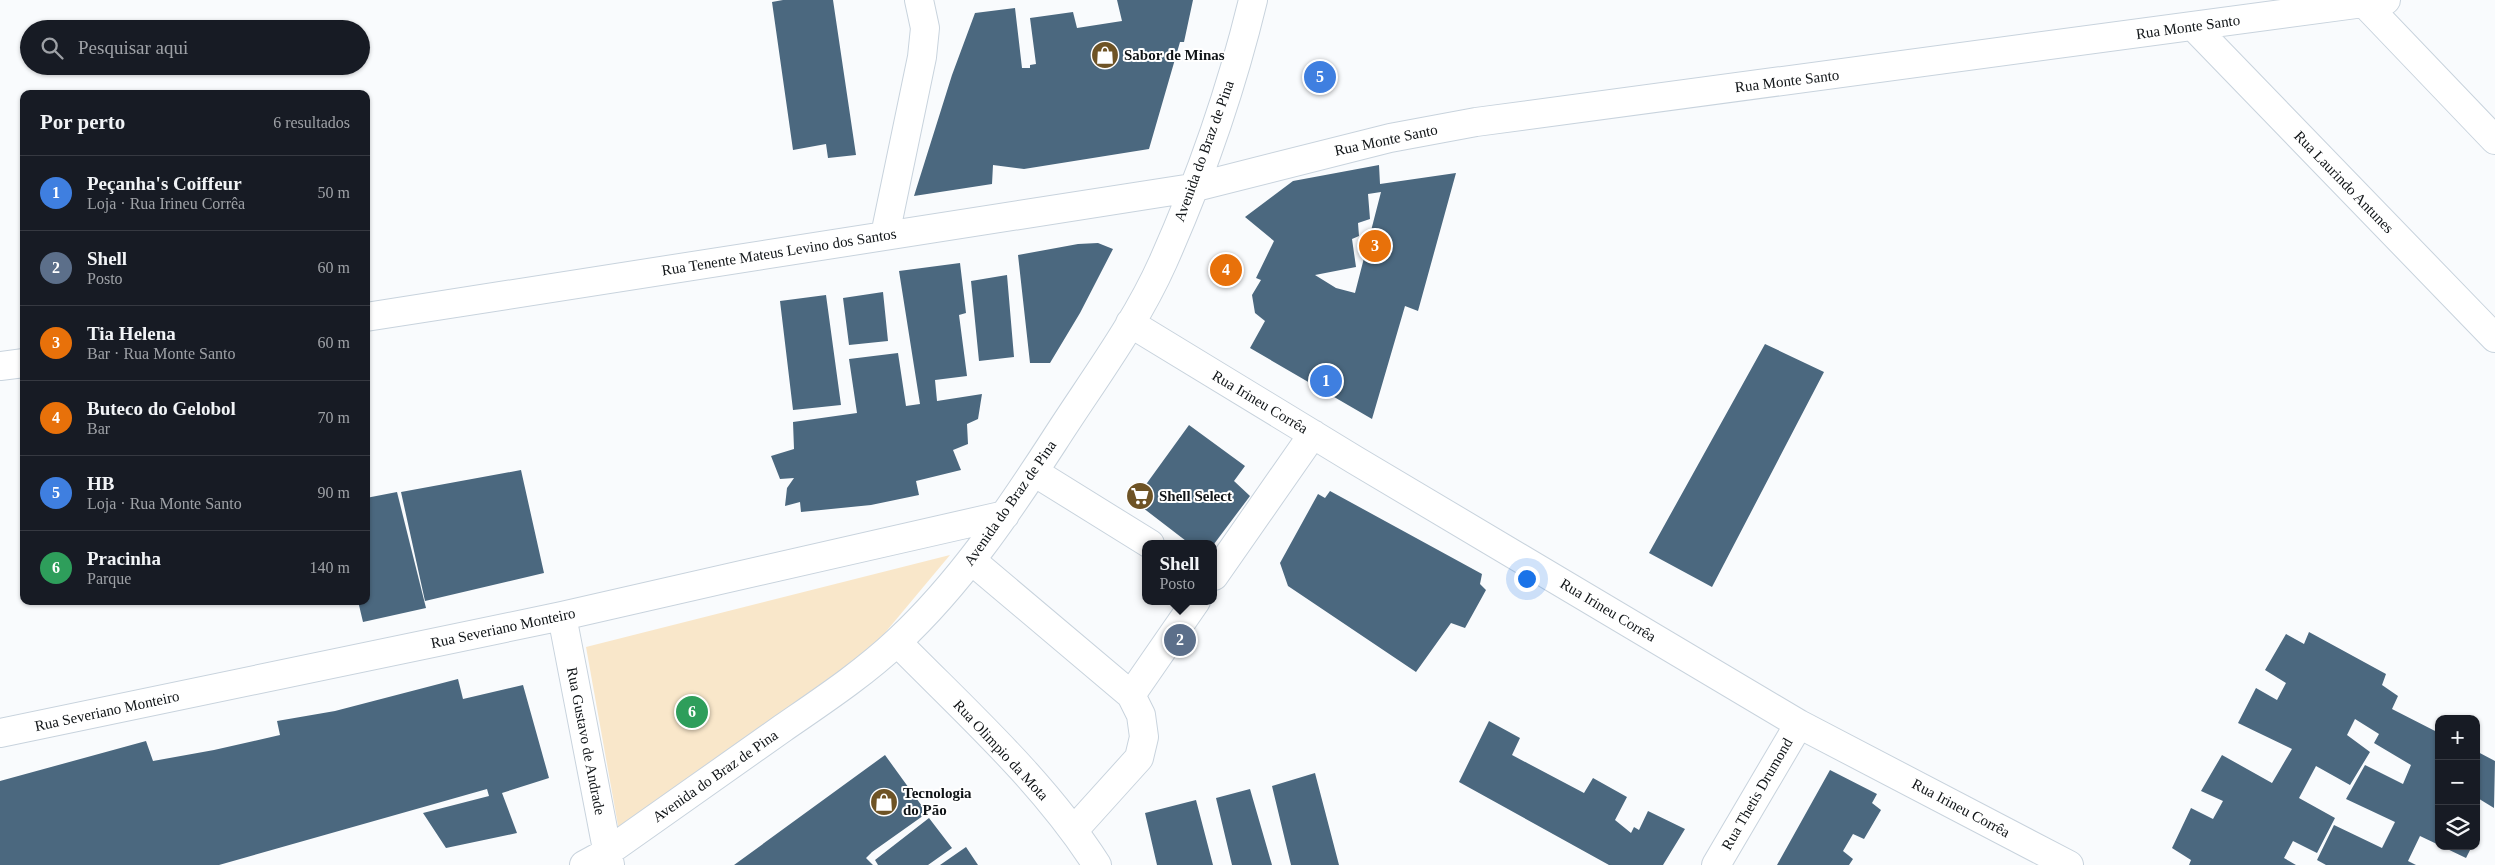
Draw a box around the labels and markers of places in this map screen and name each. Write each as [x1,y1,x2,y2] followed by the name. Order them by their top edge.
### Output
[1090,40,1120,70] shop icon: Sabor de Minas
[1124,47,1225,63] place label: Sabor de Minas
[1304,58,1336,96] pin: 5
[1359,227,1391,265] pin: 3
[1210,251,1242,289] pin: 4
[1310,362,1342,400] pin: 1
[1125,481,1155,511] supermarket icon: Shell Select
[1159,488,1232,504] place label: Shell Select
[1164,621,1196,659] pin: 2
[676,693,708,731] pin: 6
[903,785,972,818] place label: Tecnologia do Pão
[869,787,899,817] shop icon: Tecnologia do Pão

